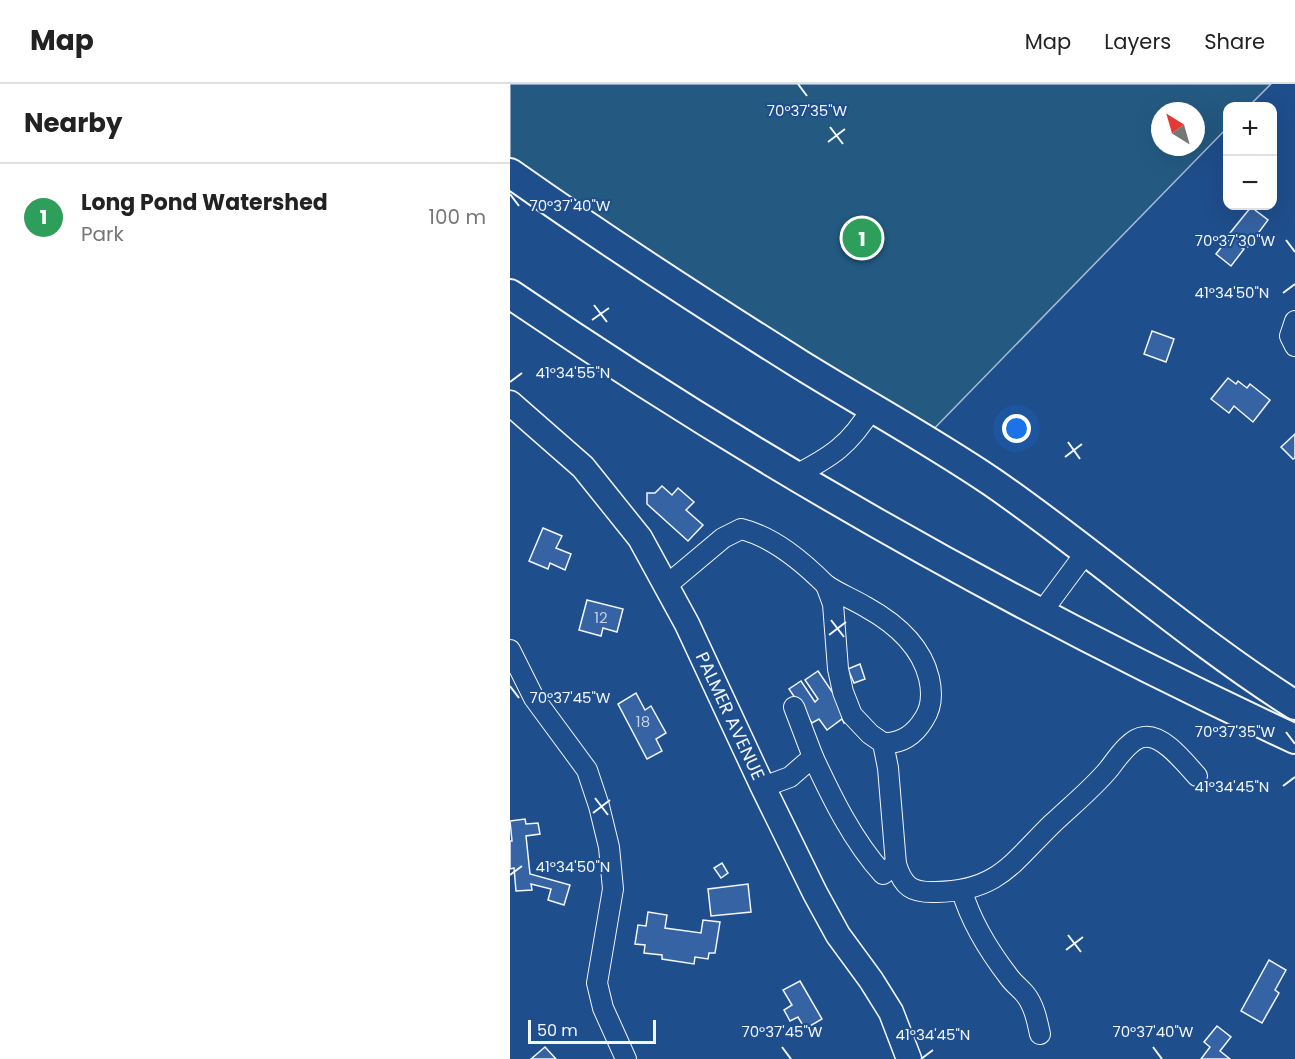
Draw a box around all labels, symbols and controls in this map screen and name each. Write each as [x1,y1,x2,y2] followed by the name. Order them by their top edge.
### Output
[30,21,94,60] text: Map
[1025,27,1071,56] text: Map
[1104,27,1171,56] text: Layers
[1204,27,1265,56] text: Share
[767,100,848,121] text: 70°37'35"W
[1151,102,1205,156] north arrow
[1223,102,1277,210] map controls
[1223,102,1277,156] button: +
[24,105,122,141] text: Nearby
[1223,156,1277,210] button: −
[81,187,328,218] text: Long Pond Watershed
[529,195,611,216] text: 70°37'40"W
[40,203,47,231] text: 1
[429,203,486,231] text: 100 m
[842,216,882,260] pin: 1
[81,220,124,248] text: Park
[1195,230,1276,251] text: 70°37'30"W
[1195,282,1269,303] text: 41°34'50"N
[536,362,610,383] text: 41°34'55"N
[1002,414,1031,443] your location
[594,607,608,628] house number: 12
[690,648,771,784] street label: PALMER AVENUE
[529,687,611,708] text: 70°37'45"W
[636,711,650,732] house number: 18
[1195,721,1276,742] text: 70°37'35"W
[1195,776,1269,797] text: 41°34'45"N
[536,856,610,877] text: 41°34'50"N
[528,1017,656,1044] scale bar
[537,1019,578,1042] text: 50 m
[741,1021,823,1042] text: 70°37'45"W
[1112,1021,1194,1042] text: 70°37'40"W
[896,1024,970,1045] text: 41°34'45"N

